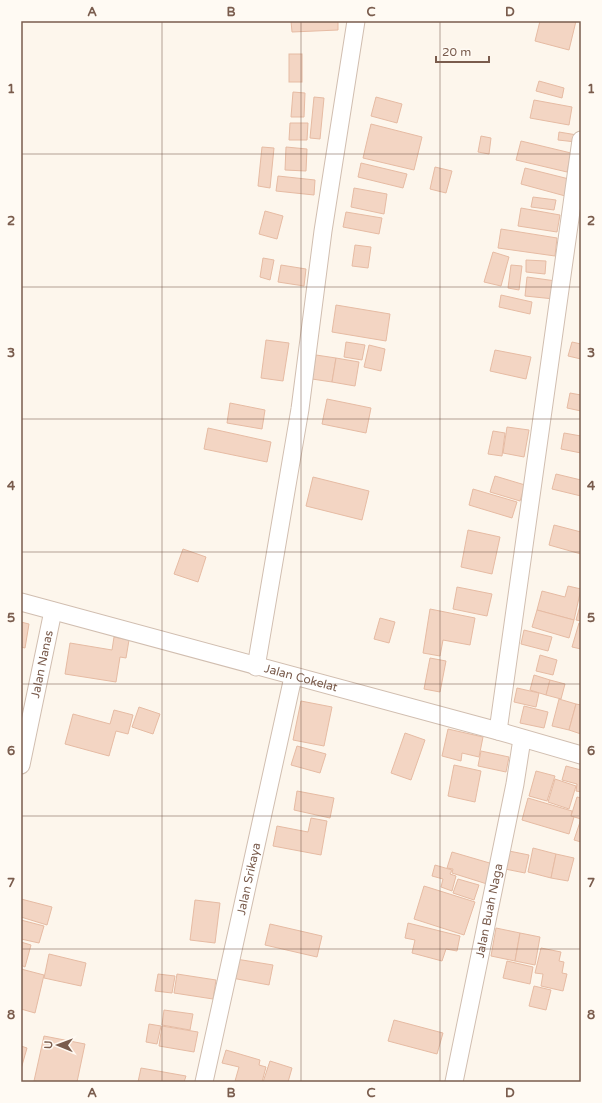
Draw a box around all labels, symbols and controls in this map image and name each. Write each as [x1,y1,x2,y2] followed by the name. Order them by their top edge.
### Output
[87,4,97,20] text: A
[226,4,236,20] text: B
[366,4,376,20] text: C
[505,4,515,20] text: D
[436,38,489,64] scale bar
[442,45,471,59] text: 20 m
[7,81,15,97] text: 1
[587,81,595,97] text: 1
[7,213,15,229] text: 2
[587,213,595,229] text: 2
[7,345,15,361] text: 3
[587,345,595,361] text: 3
[7,478,16,494] text: 4
[587,478,596,494] text: 4
[7,610,15,626] text: 5
[587,610,595,626] text: 5
[28,629,56,699] street label: Jalan Nanas
[263,661,340,694] street label: Jalan Cokelat
[7,743,15,759] text: 6
[587,743,595,759] text: 6
[234,841,263,916] street label: Jalan Srikaya
[473,862,506,959] street label: Jalan Buah Naga
[7,875,15,891] text: 7
[587,875,595,891] text: 7
[7,1007,15,1023] text: 8
[587,1007,595,1023] text: 8
[38,1025,78,1065] north arrow
[42,1041,55,1049] text: U
[87,1085,97,1101] text: A
[226,1085,236,1101] text: B
[366,1085,376,1101] text: C
[505,1085,515,1101] text: D

